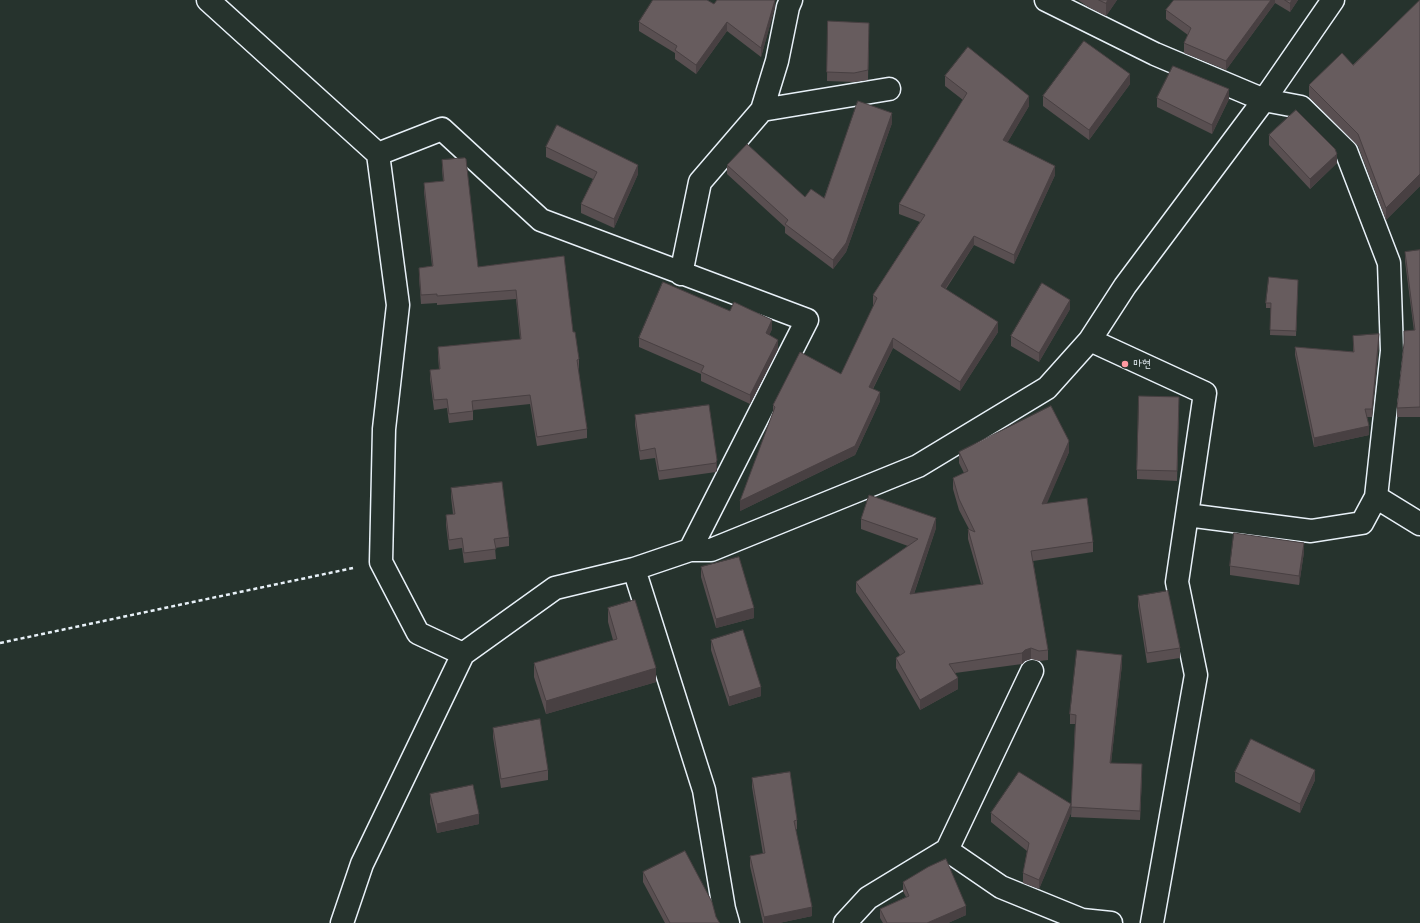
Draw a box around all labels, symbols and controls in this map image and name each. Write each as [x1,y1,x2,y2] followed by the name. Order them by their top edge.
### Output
[1133,357,1151,371] place label: 마현
[1120,359,1130,369] marker: 마현

